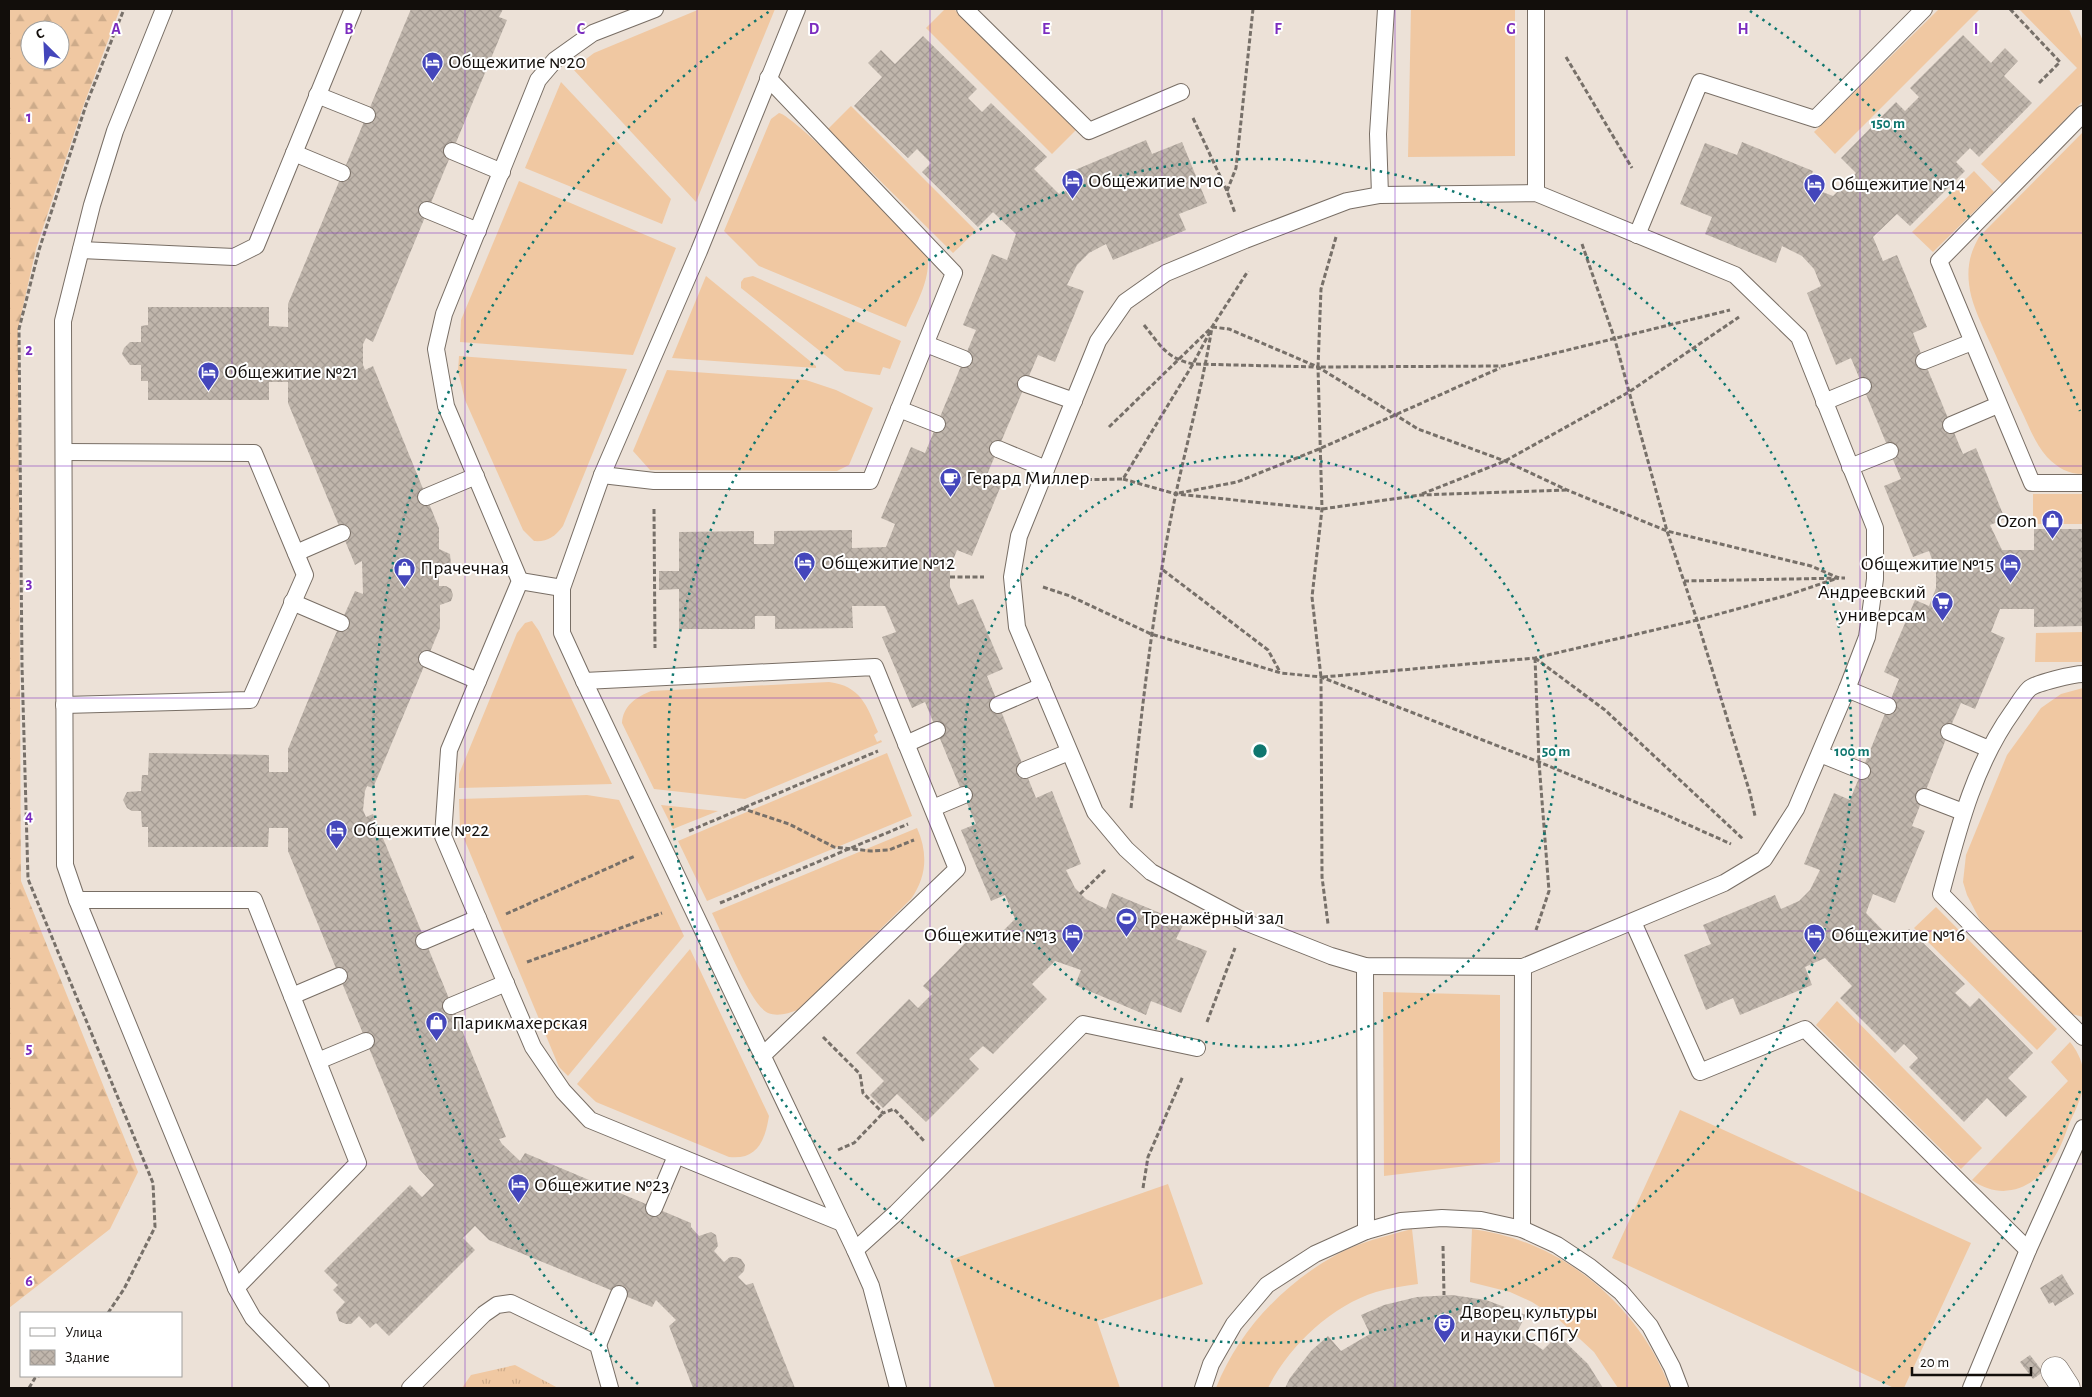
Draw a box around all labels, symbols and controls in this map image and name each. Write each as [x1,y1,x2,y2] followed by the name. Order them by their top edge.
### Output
[20,20,70,70] north arrow
[111,21,121,37] text: A
[344,21,354,37] text: B
[577,21,586,37] text: C
[809,21,820,37] text: D
[1042,21,1050,37] text: E
[1274,21,1282,37] text: F
[1506,21,1516,37] text: G
[1737,21,1749,37] text: H
[1974,21,1978,37] text: I
[34,26,47,42] text: С
[420,50,444,81] hotel icon: Общежитие №20
[448,52,586,72] place label: Общежитие №20
[26,109,32,125] text: 1
[1871,116,1905,131] text: 150 m
[1060,169,1084,200] hotel icon: Общежитие №10
[1088,171,1224,191] place label: Общежитие №10
[1803,172,1827,203] hotel icon: Общежитие №14
[1831,174,1966,194] place label: Общежитие №14
[25,342,33,358] text: 2
[196,360,220,391] hotel icon: Общежитие №21
[224,362,358,382] place label: Общежитие №21
[938,466,962,497] cafe icon: Герард Миллер
[966,468,1089,488] place label: Герард Миллер
[2041,509,2065,540] shop icon: Ozon
[1996,511,2037,531] place label: Ozon
[793,551,817,582] hotel icon: Общежитие №12
[1998,552,2022,583] hotel icon: Общежитие №15
[821,553,955,573] place label: Общежитие №12
[1861,554,1994,574] place label: Общежитие №15
[392,556,416,587] shop icon: Прачечная
[420,558,509,578] place label: Прачечная
[26,575,33,591] text: 3
[1818,582,1926,625] place label: Андреевский универсам
[1930,591,1954,622] supermarket icon: Андреевский универсам
[1251,742,1269,760] centre of rings
[1542,744,1570,759] text: 50 m
[1834,744,1870,759] text: 100 m
[25,808,33,824] text: 4
[325,818,349,849] hotel icon: Общежитие №22
[353,820,489,840] place label: Общежитие №22
[1114,906,1138,937] sports icon: Тренажёрный зал
[1142,908,1284,928] place label: Тренажёрный зал
[1061,923,1085,954] hotel icon: Общежитие №13
[1803,923,1827,954] hotel icon: Общежитие №16
[924,925,1057,945] place label: Общежитие №13
[1831,925,1965,945] place label: Общежитие №16
[424,1011,448,1042] shop icon: Парикмахерская
[452,1013,588,1033] place label: Парикмахерская
[26,1040,33,1056] text: 5
[506,1173,530,1204] hotel icon: Общежитие №23
[534,1175,670,1195] place label: Общежитие №23
[25,1273,33,1289] text: 6
[1460,1302,1598,1345] place label: Дворец культуры и науки СПбГУ
[20,1312,182,1377] legend
[1432,1312,1456,1343] theatre icon: Дворец культуры и науки СПбГУ
[65,1325,102,1340] text: Улица
[1912,1344,2031,1376] scale bar
[65,1350,110,1365] text: Здание
[1920,1355,1949,1370] text: 20 m

